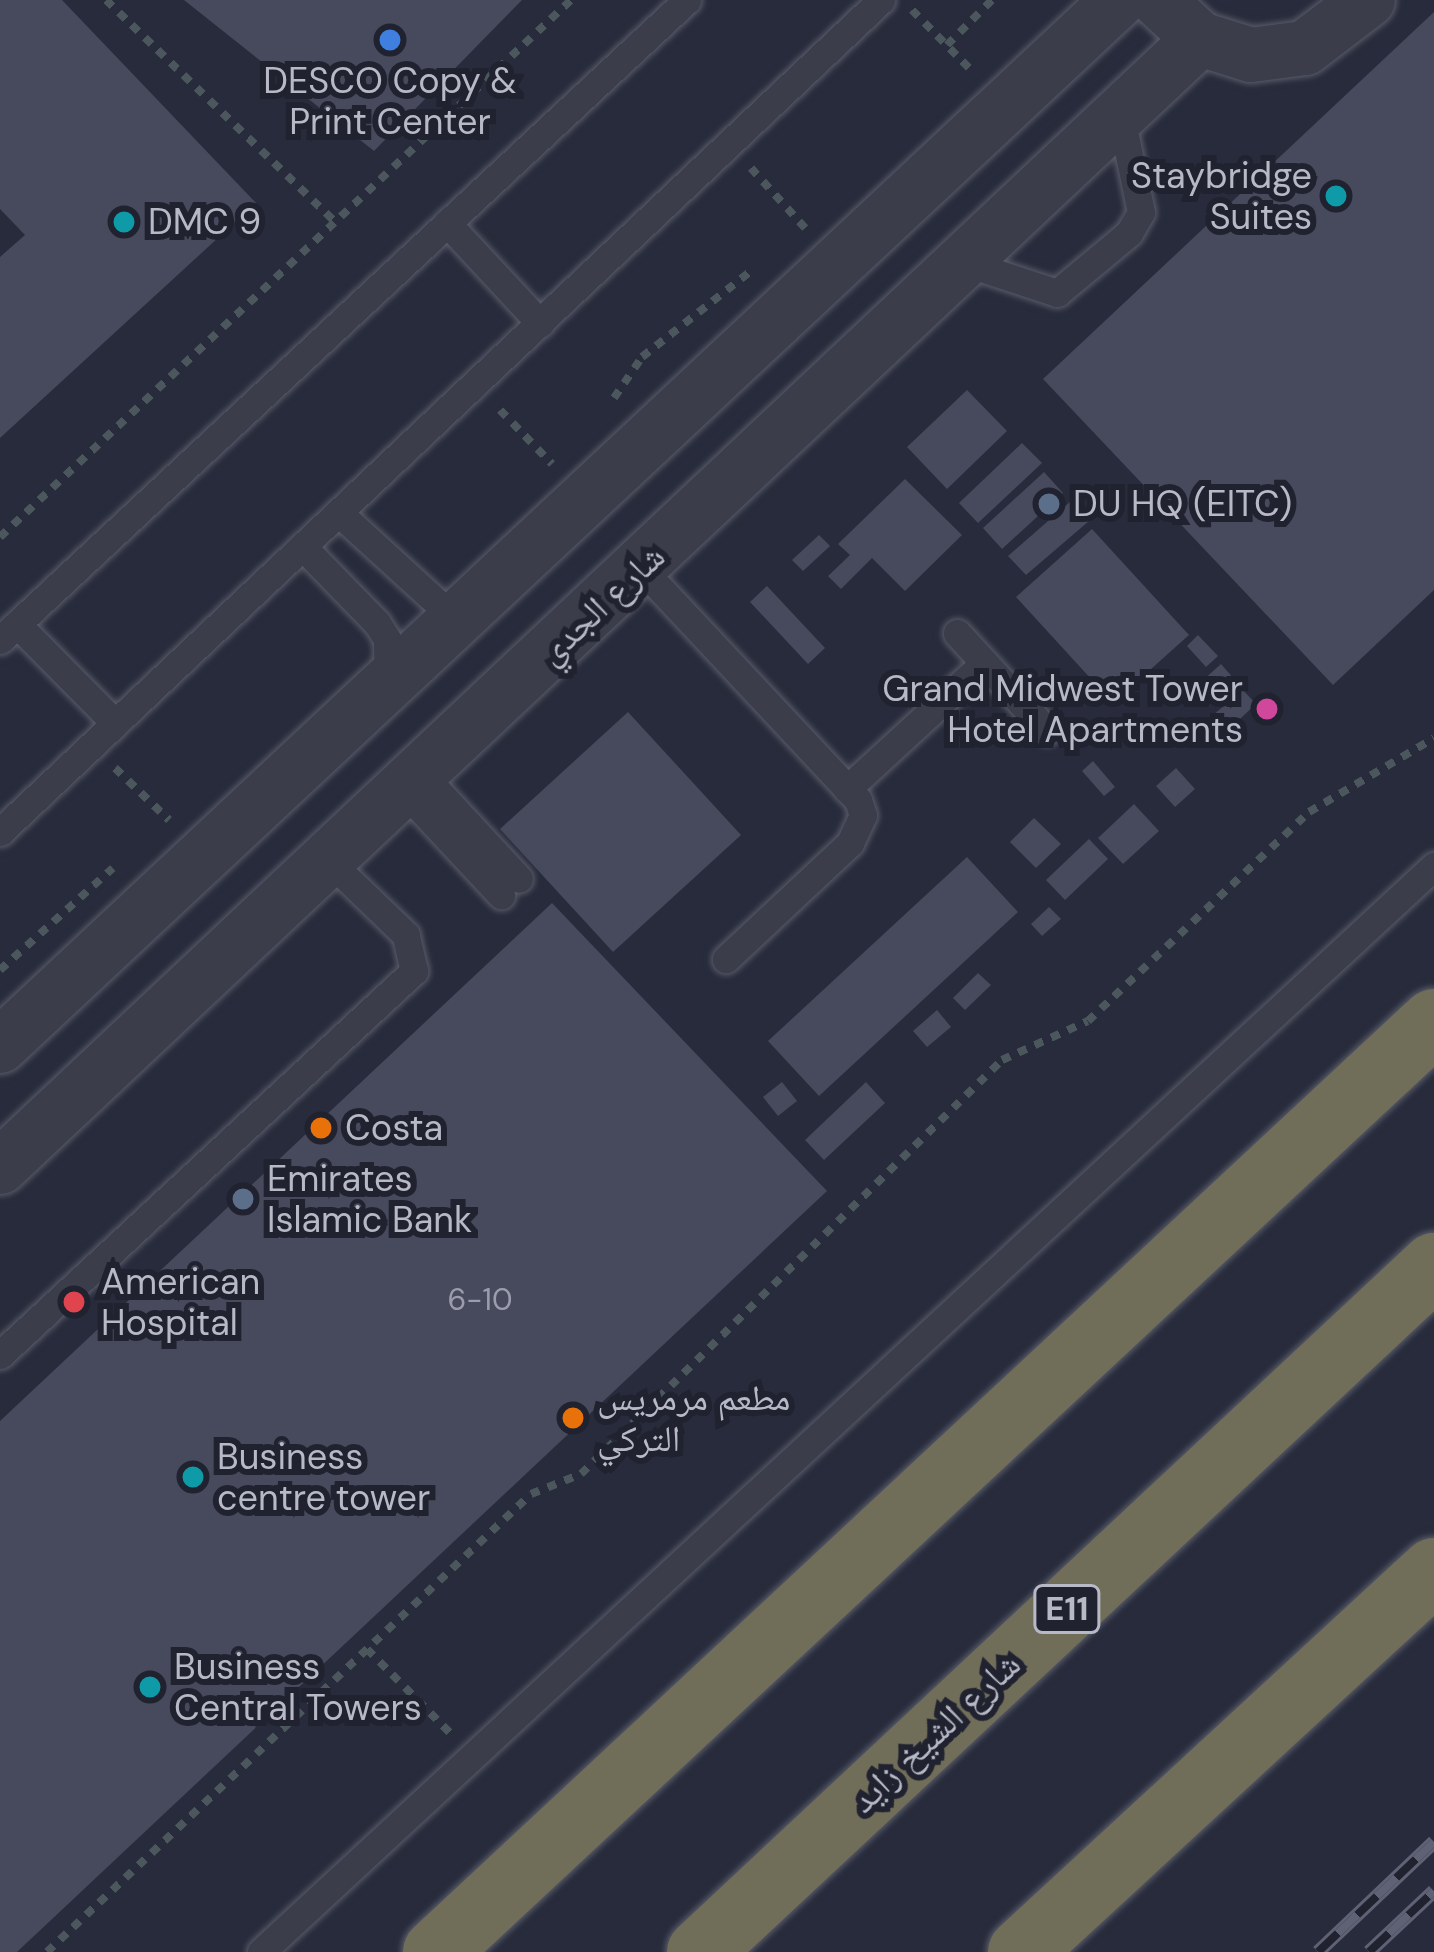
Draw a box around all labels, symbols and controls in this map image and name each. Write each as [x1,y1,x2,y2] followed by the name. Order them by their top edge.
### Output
[377,27,403,53] marker: DESCO Copy & Print Center
[263,58,517,143] place label: DESCO Copy & Print Center
[1131,153,1312,238] place label: Staybridge Suites
[1323,183,1349,209] marker: Staybridge Suites
[148,200,261,244] place label: DMC 9
[111,209,137,235] marker: DMC 9
[1073,482,1292,526] place label: DU HQ (EITC)
[1036,491,1062,517] marker: DU HQ (EITC)
[529,534,673,674] street label: شارع الجدي
[882,666,1243,751] place label: Grand Midwest Tower Hotel Apartments
[1254,696,1280,722] marker: Grand Midwest Tower Hotel Apartments
[345,1106,443,1150] place label: Costa
[308,1115,334,1141] marker: Costa
[267,1156,472,1241] place label: Emirates Islamic Bank
[230,1186,256,1212] marker: Emirates Islamic Bank
[101,1259,260,1344] place label: American Hospital
[448,1282,512,1318] house number: 6-10
[58,1286,90,1318] marker: American Hospital
[597,1375,790,1460] place label: مطعم مرمريس التركي
[560,1405,586,1431] marker: مطعم مرمريس التركي
[217,1434,430,1519] place label: Business centre tower
[180,1464,206,1490] marker: Business centre tower
[1031,1582,1103,1636] road number: E11
[841,1642,1029,1822] street label: شارع الشيخ زايد
[174,1644,422,1729] place label: Business Central Towers
[137,1674,163,1700] marker: Business Central Towers

